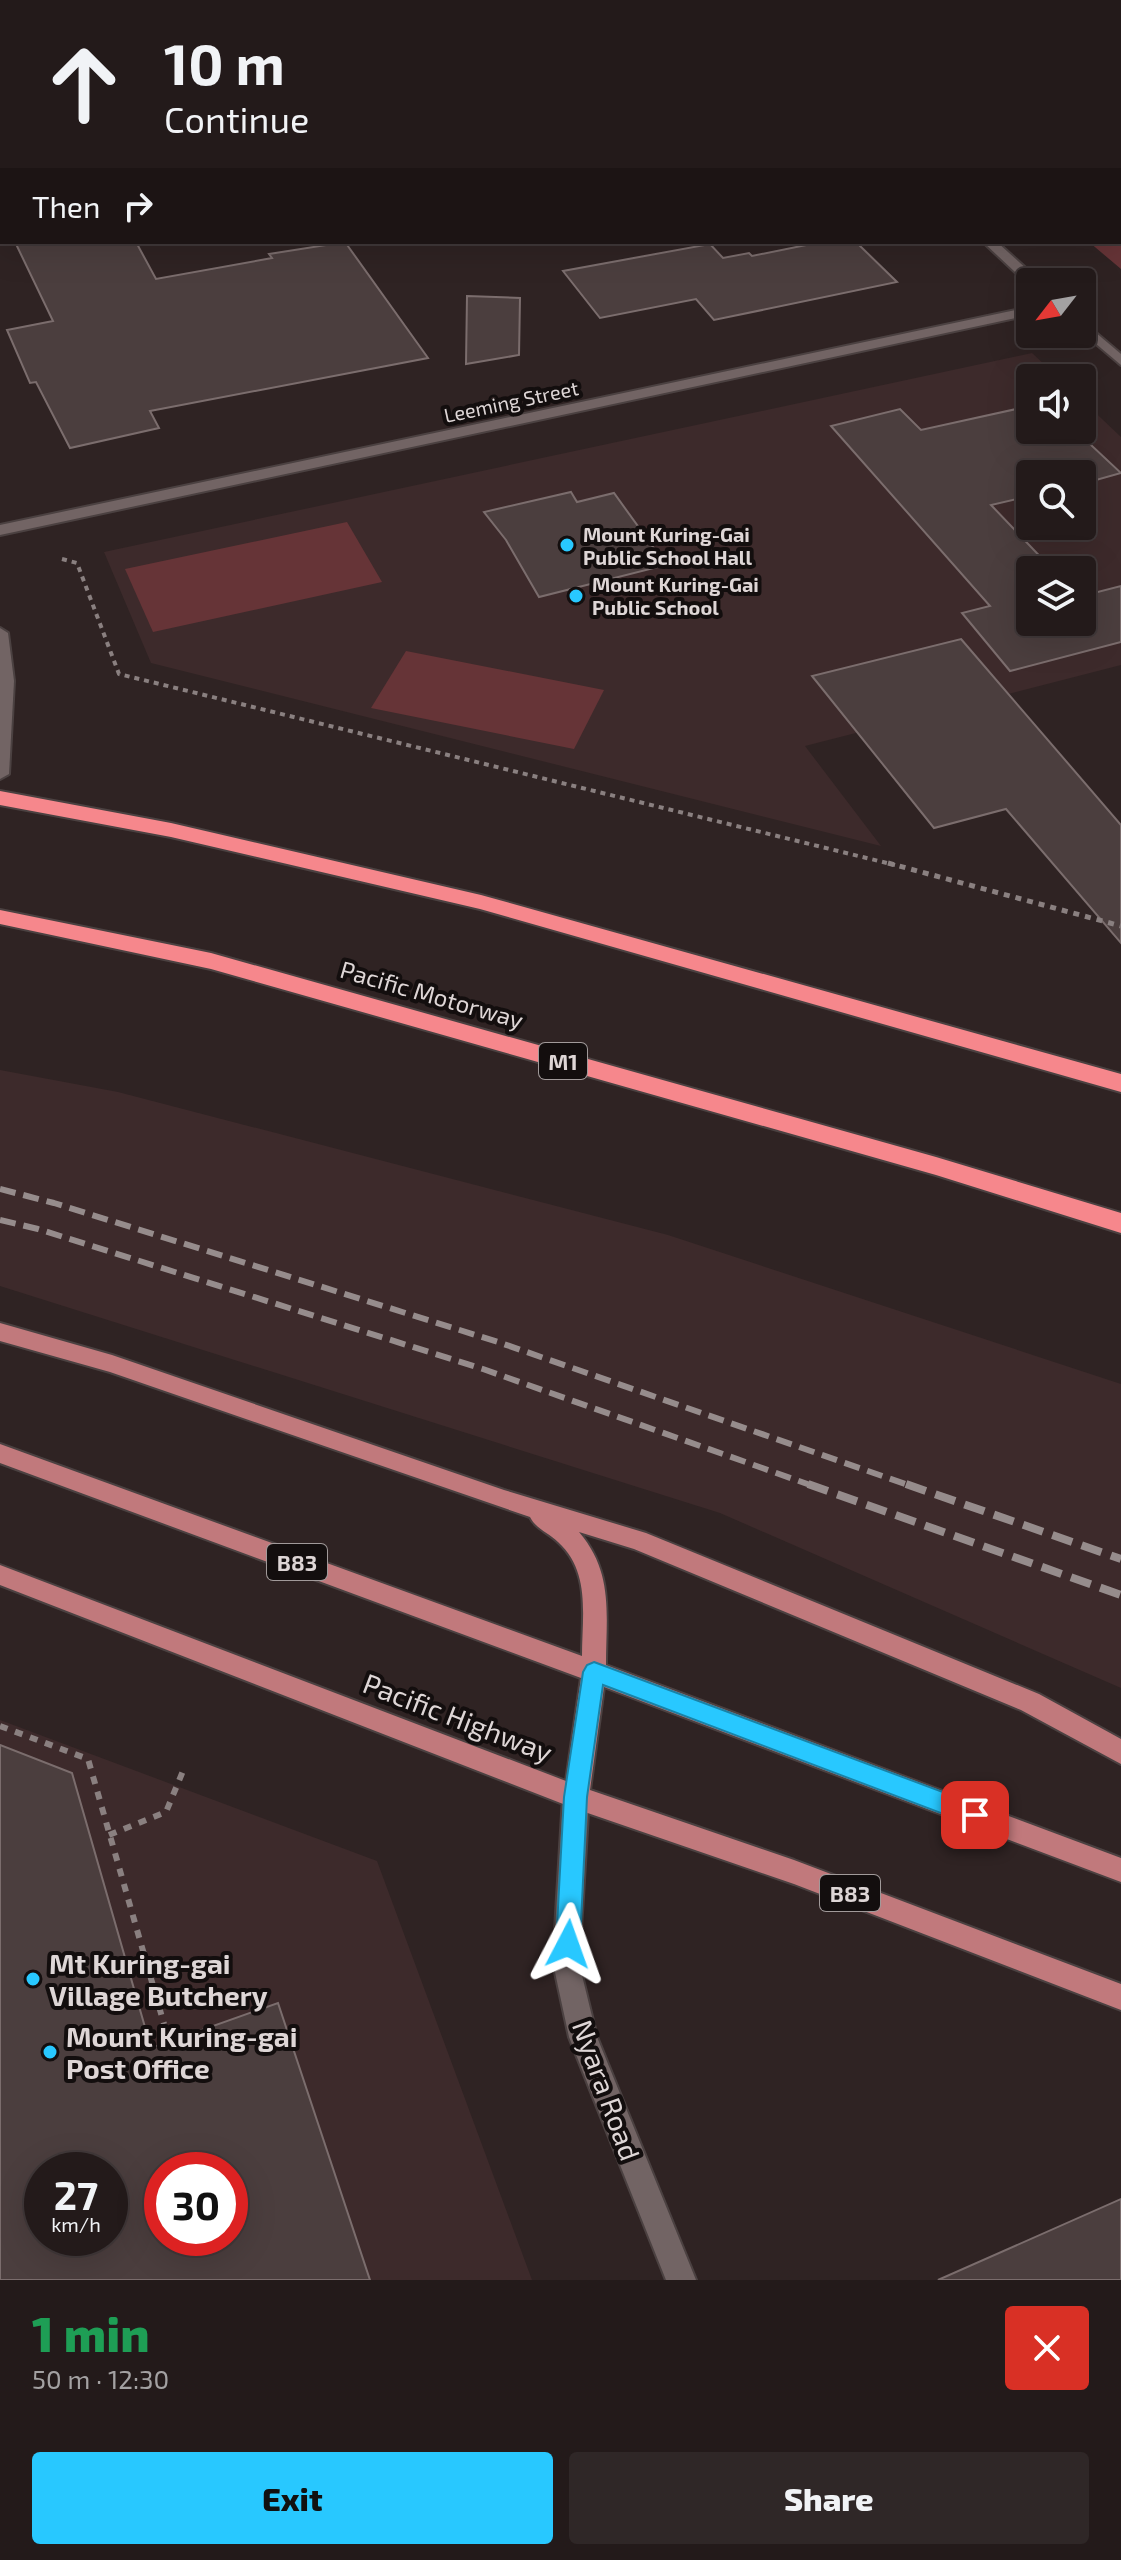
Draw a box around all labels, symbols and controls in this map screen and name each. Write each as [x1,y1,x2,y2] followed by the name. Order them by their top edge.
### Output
[164,29,285,96] text: 10 m
[32,32,136,136] icon: ahead
[164,97,309,140] text: Continue
[116,184,160,228] icon: right
[32,188,100,224] text: Then
[1016,268,1096,348] north arrow
[1016,268,1096,636] map controls
[1016,364,1096,444] button: sound
[441,375,581,427] street label: Leeming Street
[1016,460,1096,540] button: search
[583,522,752,569] place label: Mount Kuring-Gai Public School Hall
[558,536,576,554] marker: Mount Kuring-Gai Public School Hall
[1016,556,1096,636] button: layers
[592,572,759,619] place label: Mount Kuring-Gai Public School
[567,587,585,605] marker: Mount Kuring-Gai Public School
[337,954,527,1034] street label: Pacific Motorway
[539,1043,587,1079] road number: M1
[267,1544,327,1580] road number: B83
[359,1665,558,1769] street label: Pacific Highway
[941,1781,1009,1849] pin
[953,1793,997,1837] icon: arrive
[820,1875,880,1911] road number: B83
[526,1902,610,1986] position arrow
[49,1946,268,2012] place label: Mt Kuring-gai Village Butchery
[24,1970,42,1988] marker: Mt Kuring-gai Village Butchery
[566,2015,648,2165] street label: Nyara Road
[66,2019,298,2085] place label: Mount Kuring-gai Post Office
[41,2043,59,2061] marker: Mount Kuring-gai Post Office
[144,2152,248,2256] speed limit sign: 30
[54,2170,98,2218] text: 27
[51,2212,101,2236] text: km/h
[32,2304,150,2362] text: 1 min
[1005,2306,1089,2390] button: close
[32,2363,169,2394] text: 50 m · 12:30
[32,2452,553,2544] button: Exit
[569,2452,1089,2544] button: Share

